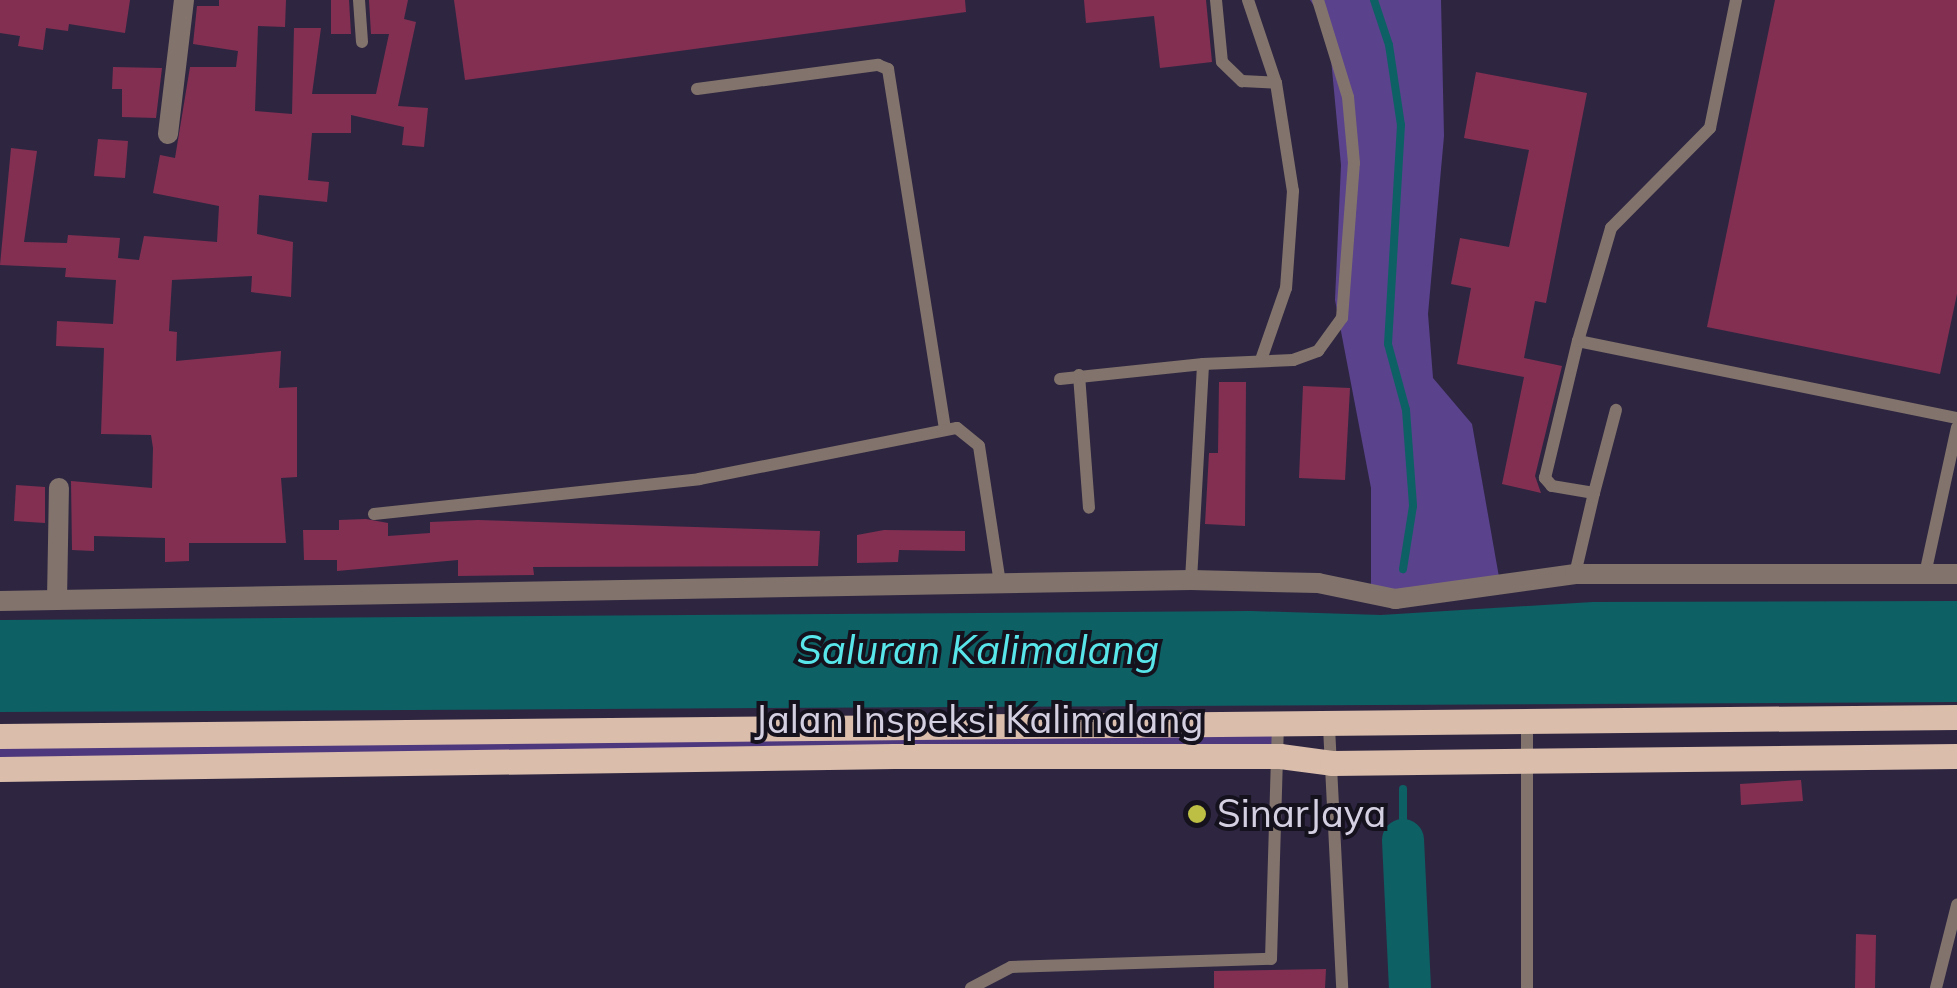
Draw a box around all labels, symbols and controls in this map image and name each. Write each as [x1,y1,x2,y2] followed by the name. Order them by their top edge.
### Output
[797,625,1159,673] water label: Saluran Kalimalang
[755,697,1203,743] street label: Jalan Inspeksi Kalimalang
[1217,791,1386,837] place label: SinarJaya
[1186,803,1208,825] marker: SinarJaya

